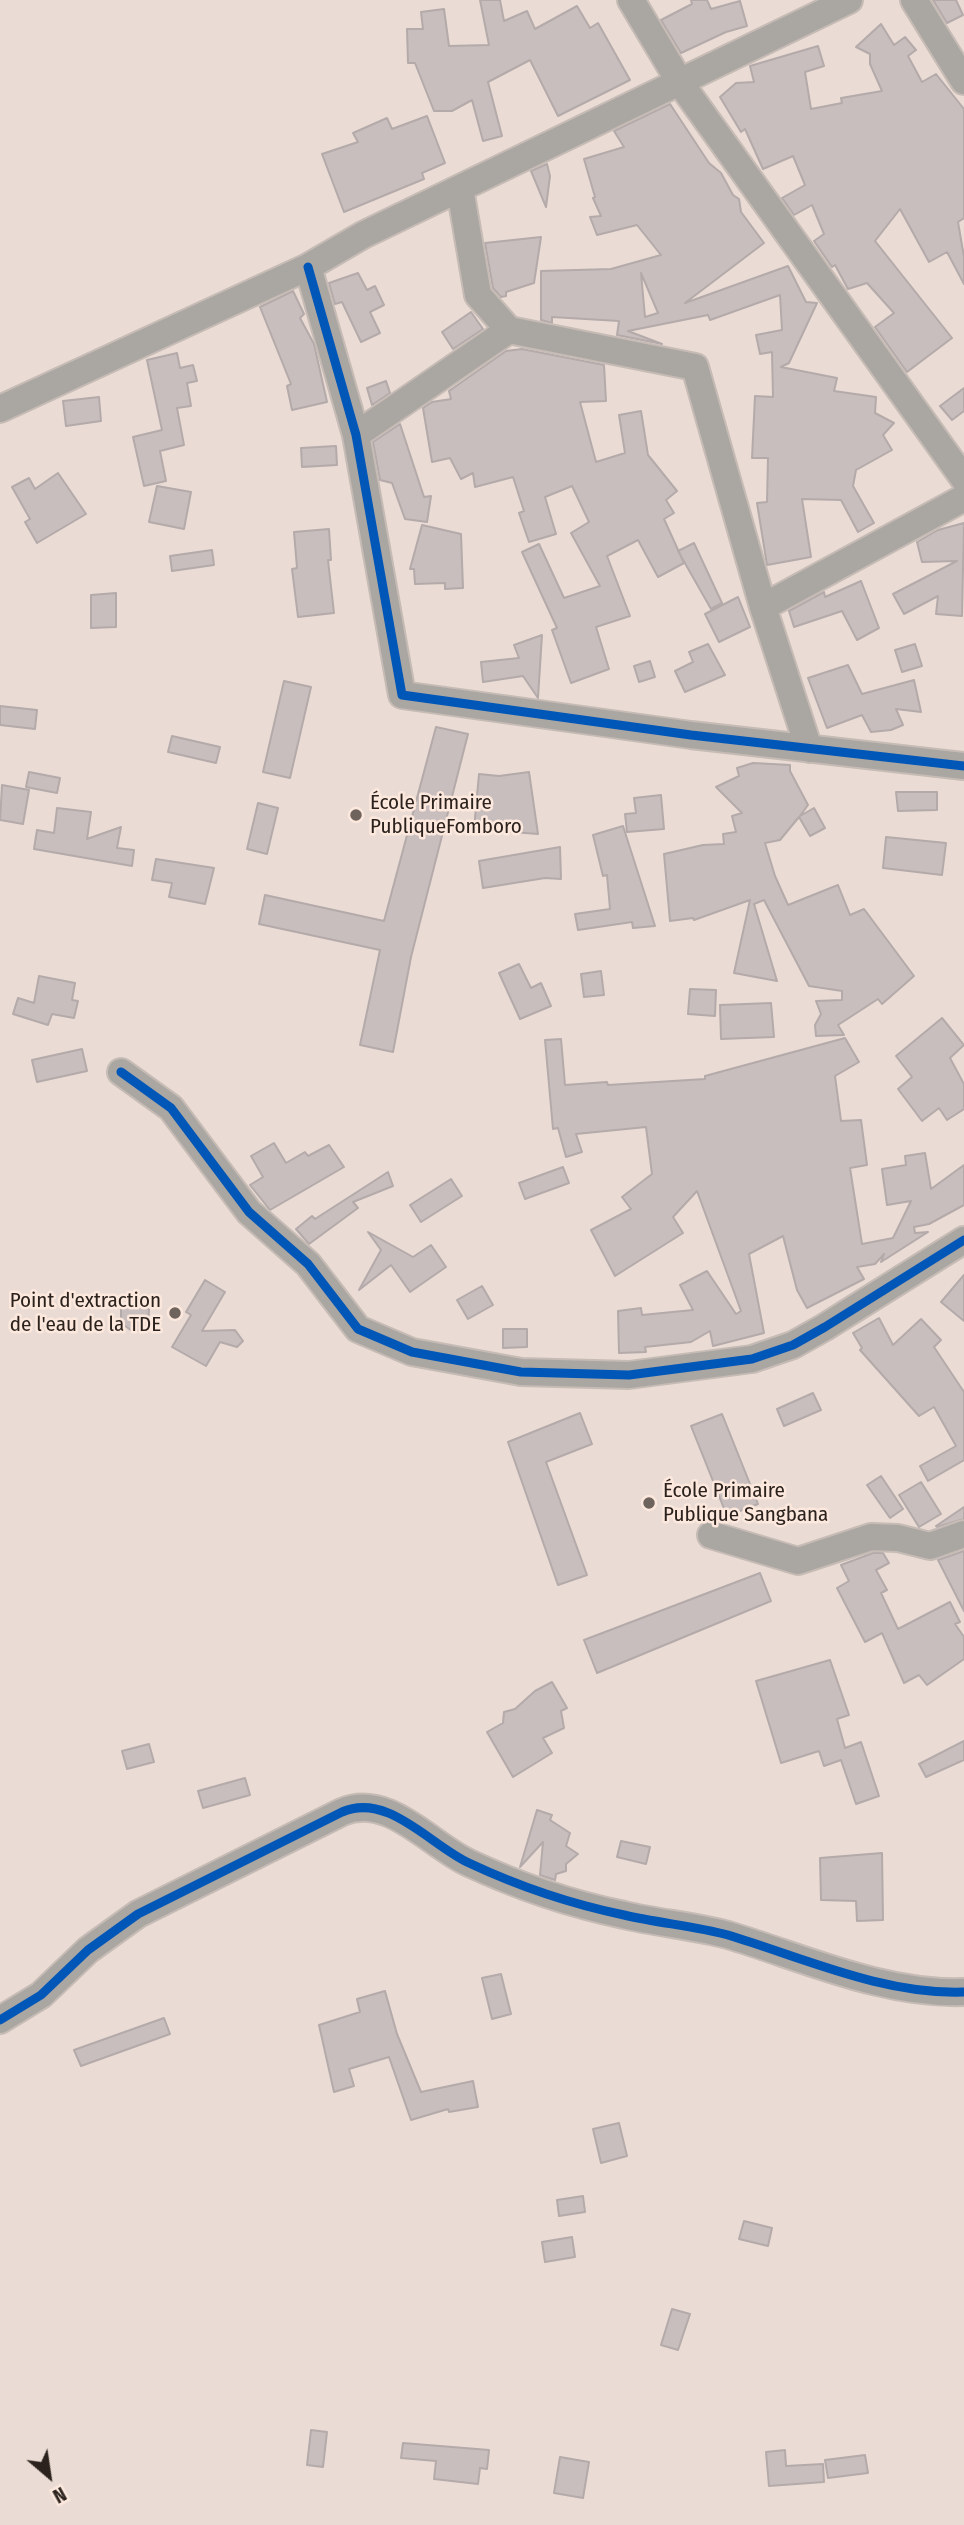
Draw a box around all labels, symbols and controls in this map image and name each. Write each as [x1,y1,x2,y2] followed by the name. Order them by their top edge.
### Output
[370,790,522,840] place label: École Primaire PubliqueFomboro
[348,807,364,823] marker: École Primaire PubliqueFomboro
[10,1288,161,1338] place label: Point d'extraction de l'eau de la TDE
[167,1305,183,1321] marker: Point d'extraction de l'eau de la TDE
[663,1478,828,1528] place label: École Primaire Publique Sangbana
[641,1495,657,1511] marker: École Primaire Publique Sangbana
[14,2441,84,2511] north arrow
[49,2482,70,2508] text: N

